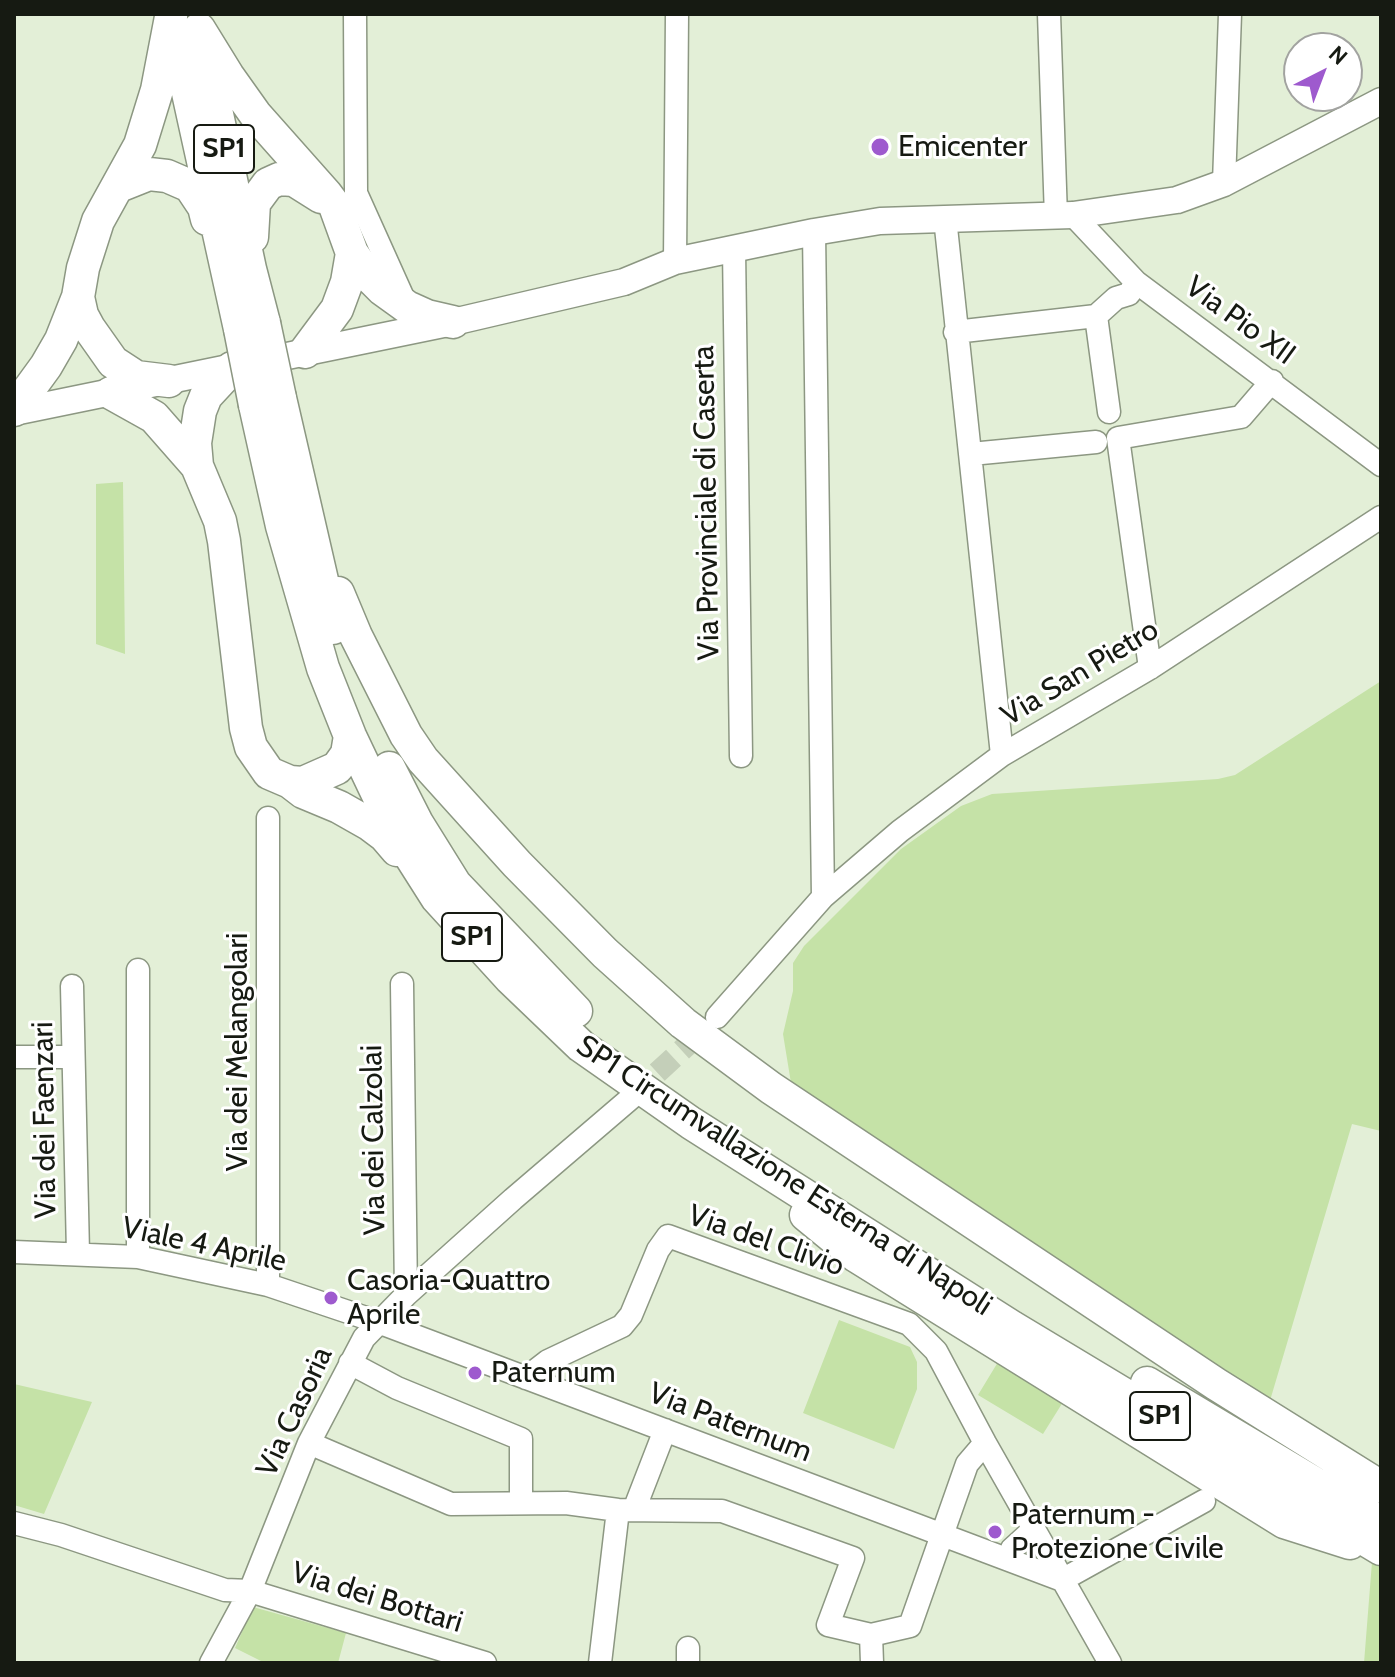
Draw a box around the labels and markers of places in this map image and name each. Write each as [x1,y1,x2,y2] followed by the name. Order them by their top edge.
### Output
[898,129,1027,165] place label: Emicenter
[869,136,891,158] marker: Emicenter
[347,1263,550,1334] place label: Casoria-Quattro Aprile
[322,1289,340,1307] marker: Casoria-Quattro Aprile
[491,1355,615,1391] place label: Paternum
[466,1364,484,1382] marker: Paternum
[1011,1497,1224,1568] place label: Paternum - Protezione Civile
[986,1523,1004,1541] marker: Paternum - Protezione Civile

